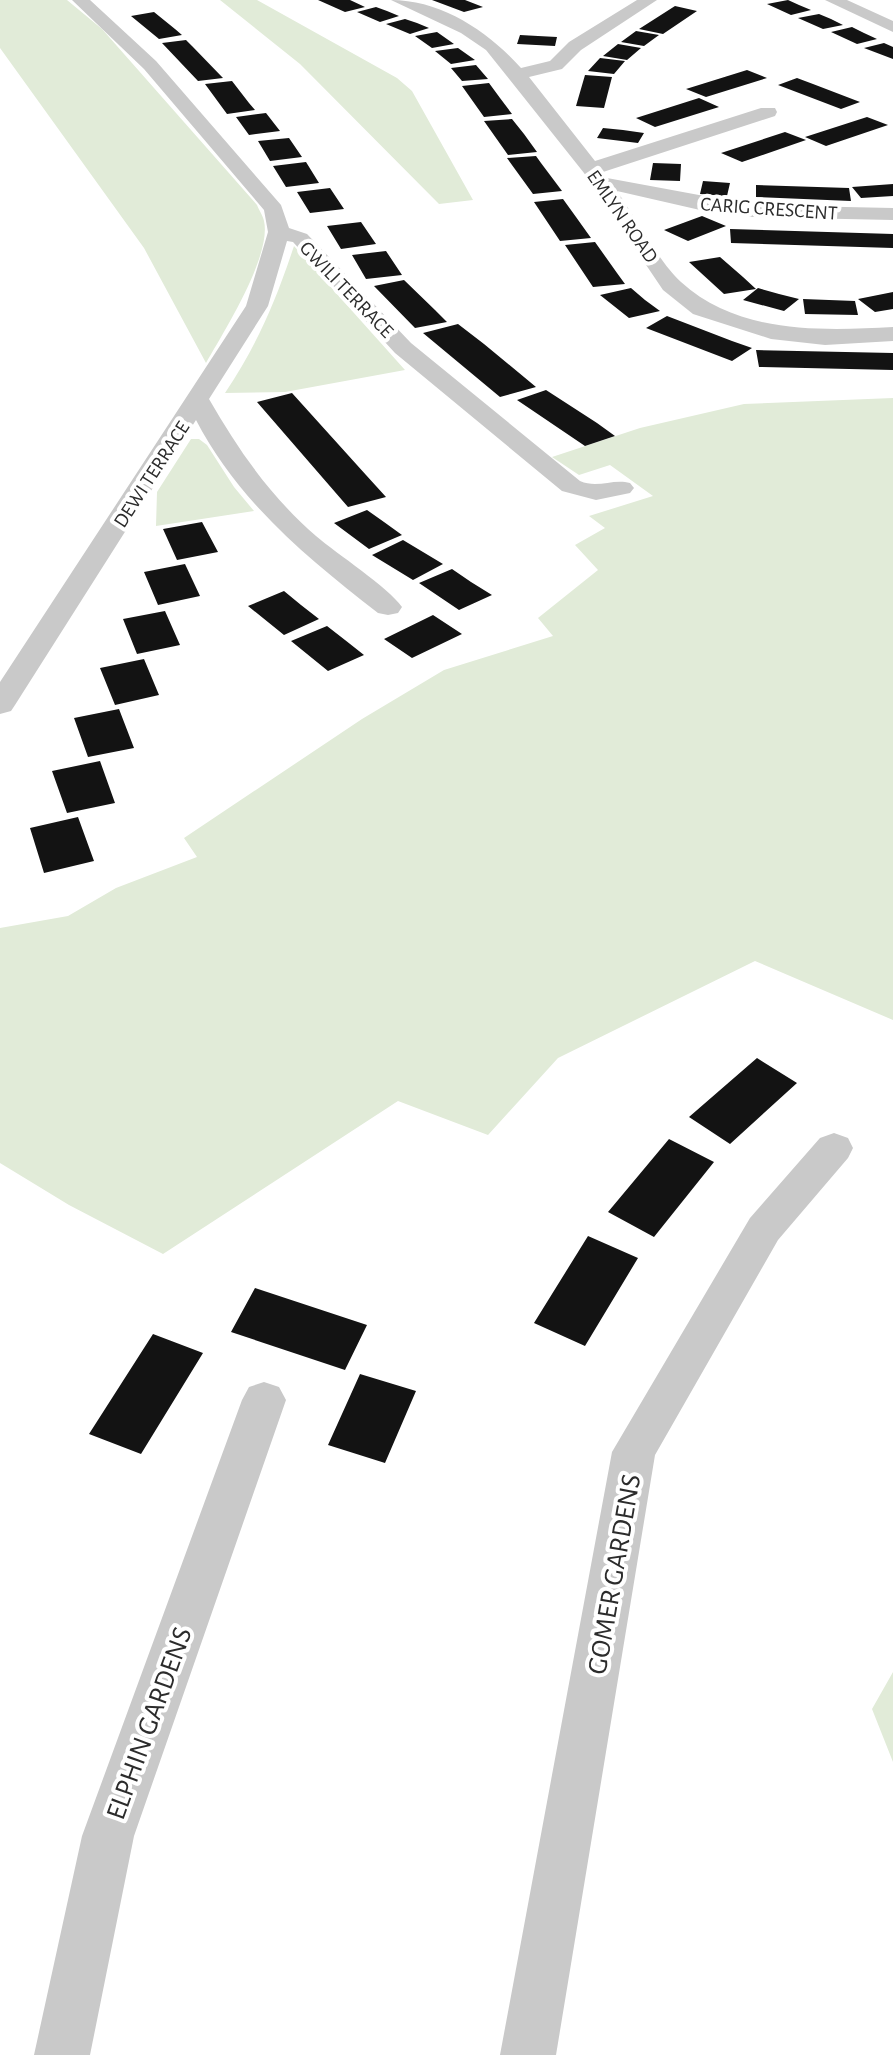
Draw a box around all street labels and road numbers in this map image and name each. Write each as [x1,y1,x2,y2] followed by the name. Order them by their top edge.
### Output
[583,167,661,267] street label: EMLYN ROAD
[700,194,838,224] street label: CARIG CRESCENT
[296,238,397,342] street label: GWILI TERRACE
[110,418,194,531] street label: DEWI TERRACE
[584,1472,646,1677] street label: GOMER GARDENS
[102,1624,198,1824] street label: ELPHIN GARDENS

